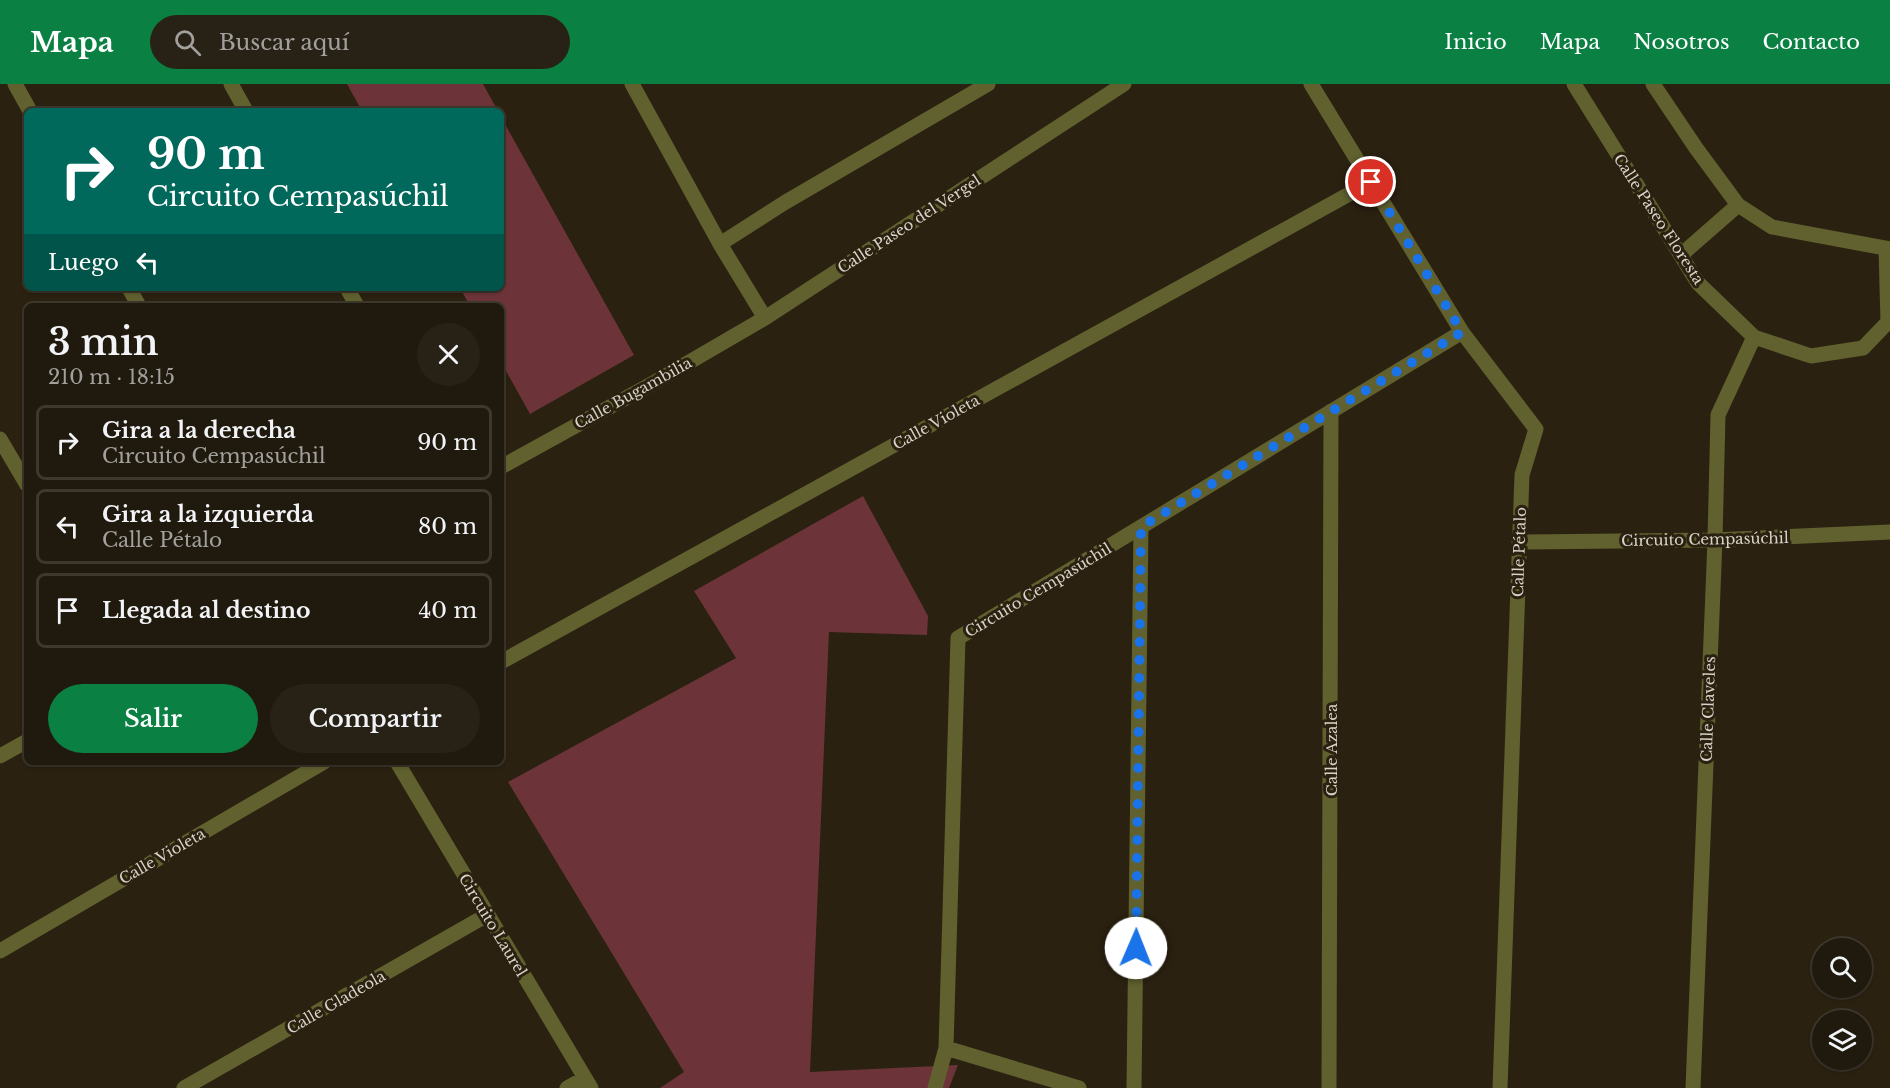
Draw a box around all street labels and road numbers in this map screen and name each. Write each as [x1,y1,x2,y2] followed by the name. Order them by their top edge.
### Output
[1610,150,1709,289] street label: Calle Paseo Floresta
[834,171,984,277] street label: Calle Paseo del Vergel
[571,353,696,433] street label: Calle Bugambilia
[889,390,983,454] street label: Calle Violeta
[1508,506,1530,597] street label: Calle Pétalo
[1621,528,1789,550] street label: Circuito Cempasúchil
[961,539,1115,641] street label: Circuito Cempasúchil
[1697,656,1719,762] street label: Calle Claveles
[1322,703,1341,796] street label: Calle Azalea
[116,823,209,888] street label: Calle Violeta
[455,870,531,980] street label: Circuito Laurel
[283,966,389,1038] street label: Calle Gladeola

